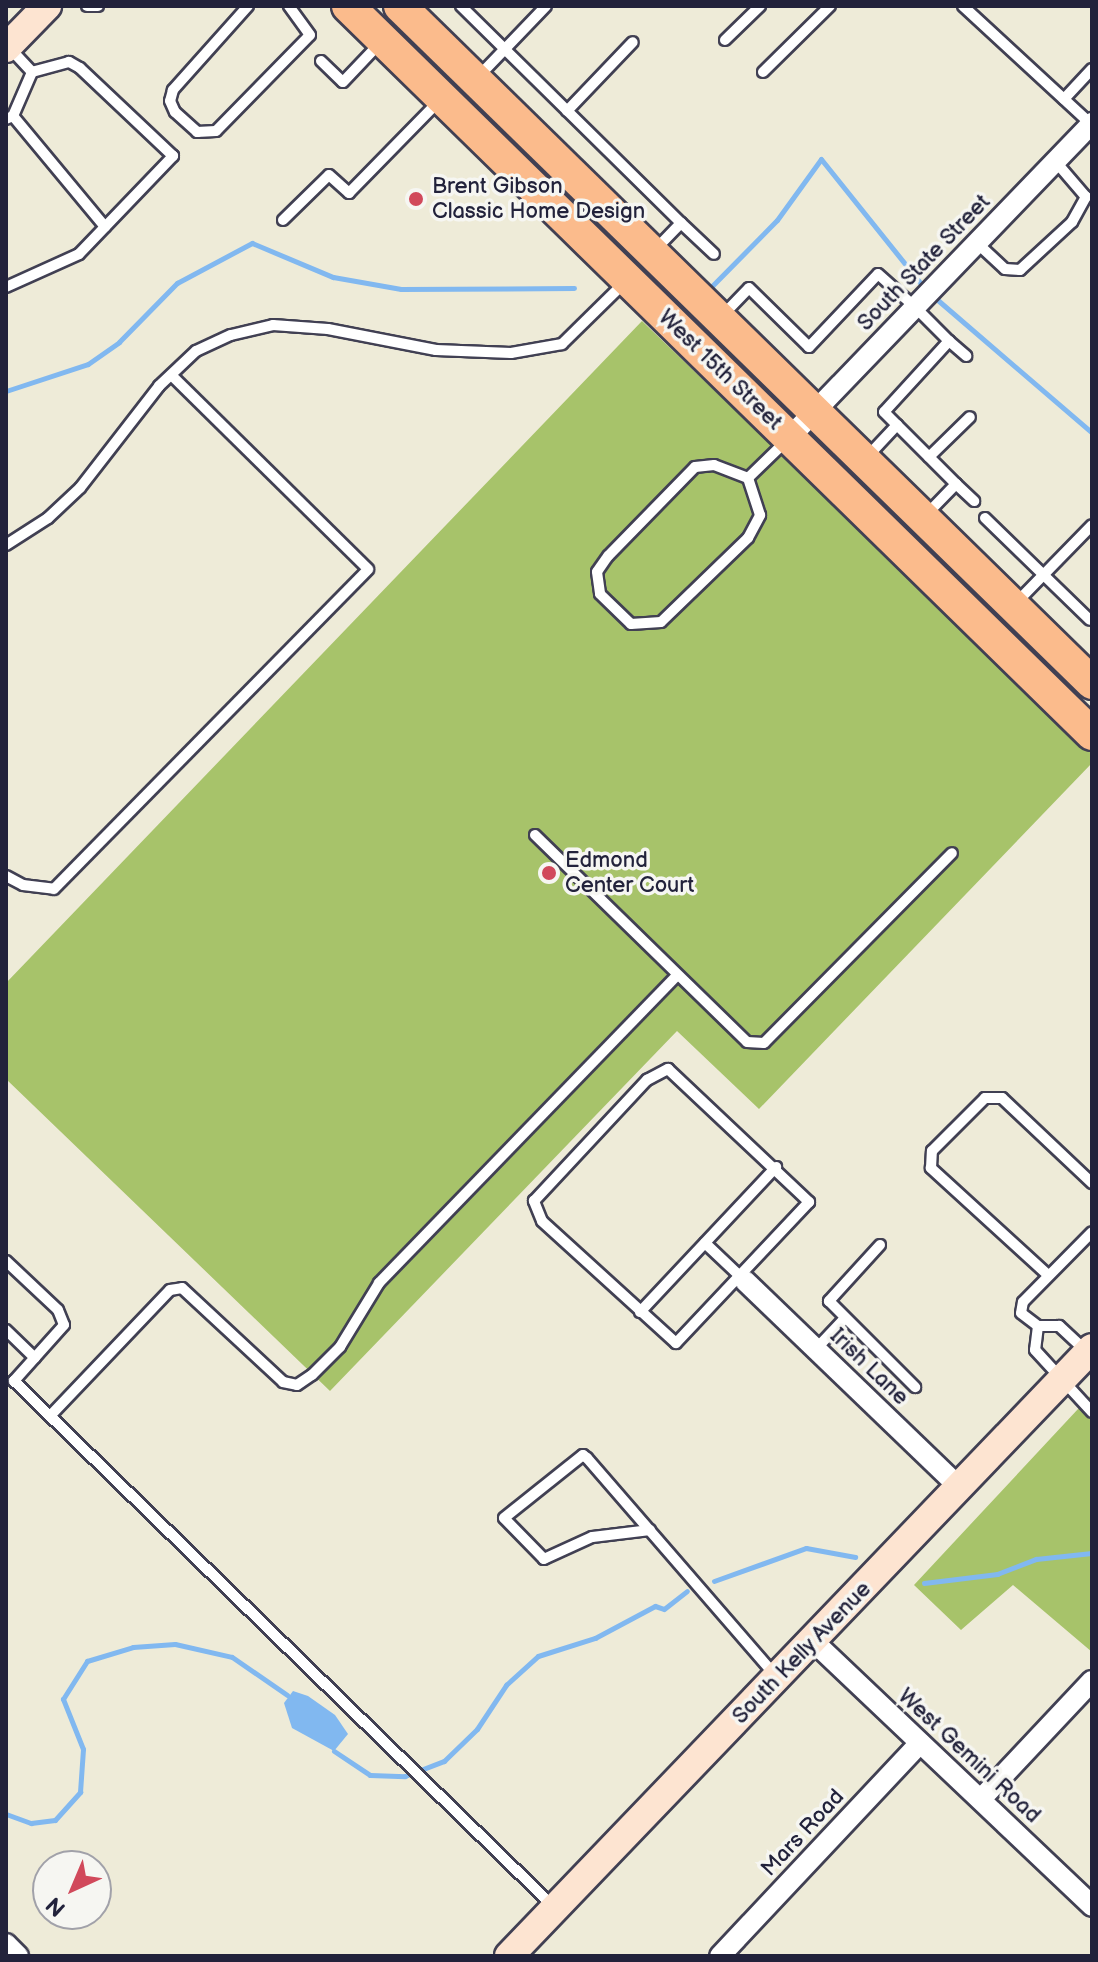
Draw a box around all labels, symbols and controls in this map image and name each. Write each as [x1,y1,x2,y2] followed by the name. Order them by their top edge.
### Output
[432,173,645,224] place label: Brent Gibson Classic Home Design
[852,189,996,337] street label: South State Street
[407,190,425,208] marker: Brent Gibson Classic Home Design
[653,304,787,436] street label: West 15th Street
[565,847,694,898] place label: Edmond Center Court
[540,864,558,882] marker: Edmond Center Court
[824,1323,914,1411] street label: Irish Lane
[727,1576,877,1730] street label: South Kelly Avenue
[892,1683,1046,1829] street label: West Gemini Road
[756,1784,850,1882] street label: Mars Road
[32,1850,112,1930] north arrow
[41,1891,72,1922] text: N

